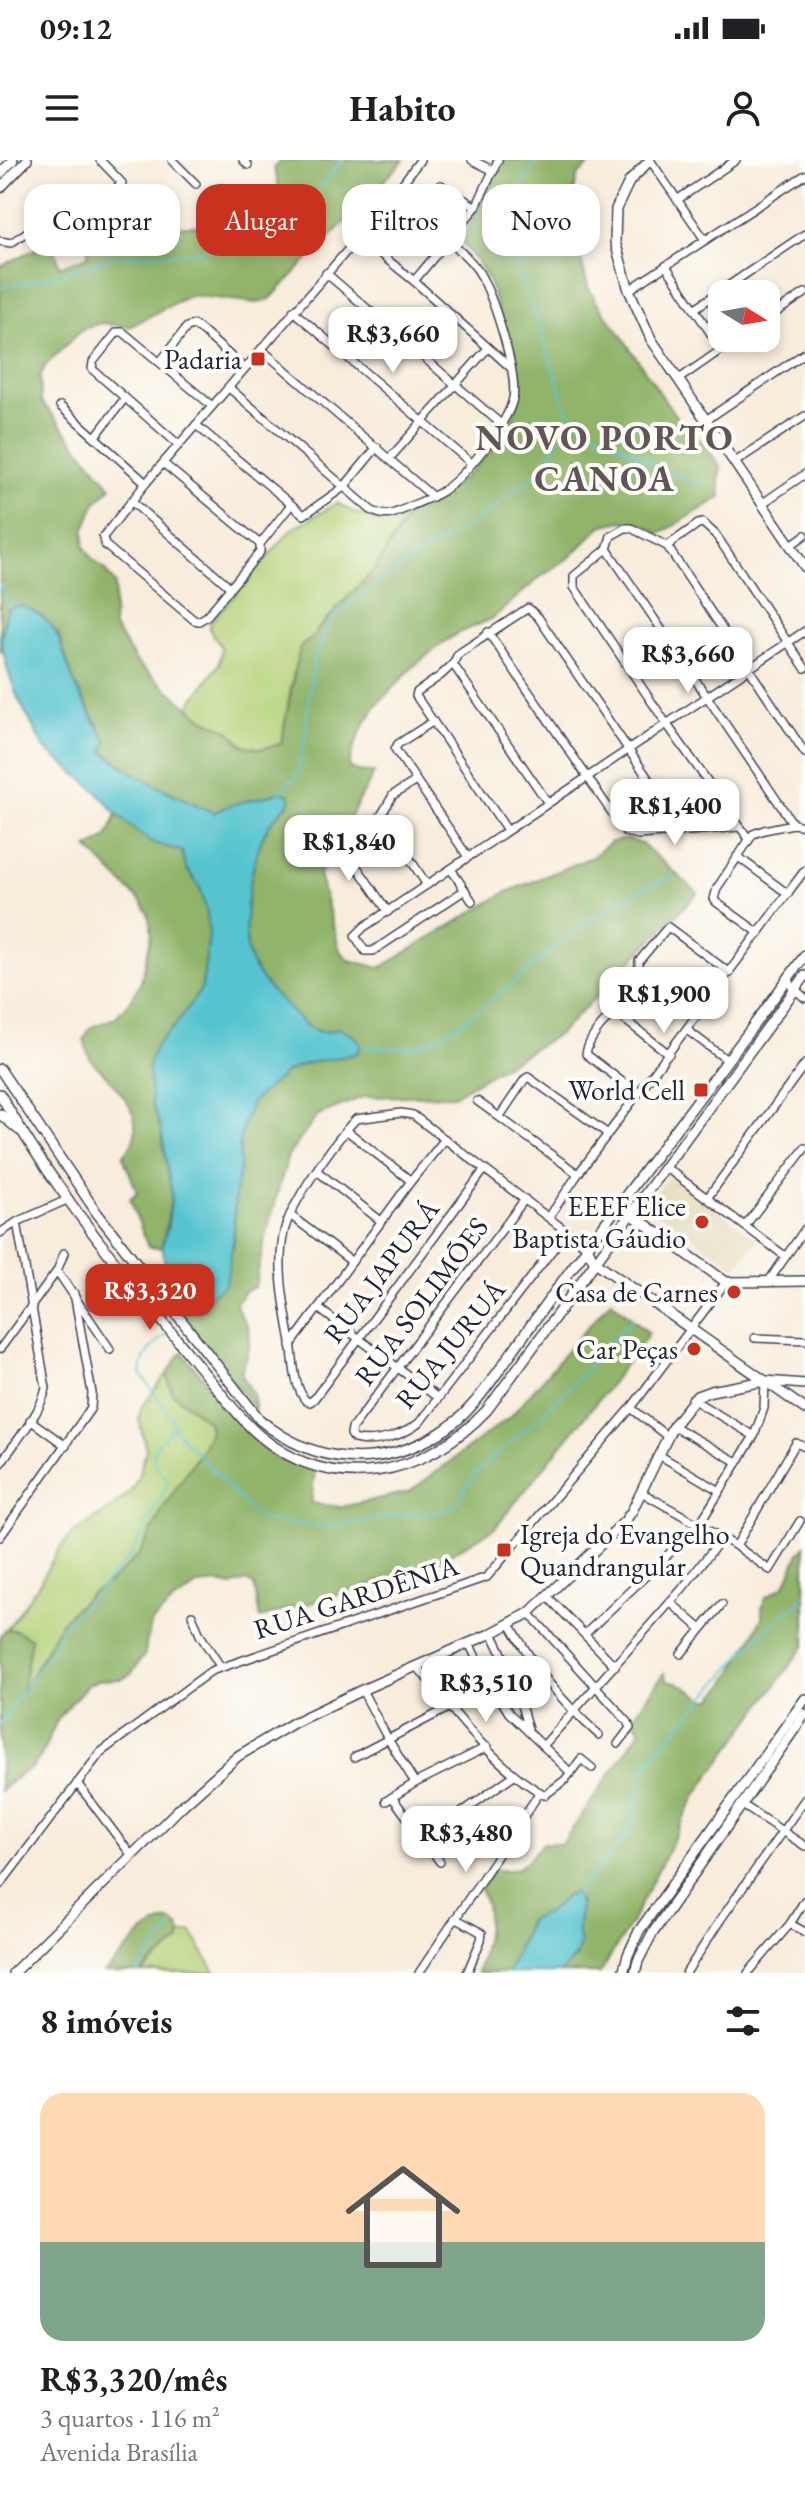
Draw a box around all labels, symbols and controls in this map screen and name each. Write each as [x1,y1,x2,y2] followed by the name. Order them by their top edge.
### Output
[40,9,112,48] text: 09:12
[349,85,456,132] text: Habito
[40,86,84,130] icon: menu
[721,86,765,130] icon: person
[24,184,180,256] chip: Comprar
[196,184,326,256] chip: Alugar
[342,184,466,256] chip: Filtros
[482,184,600,256] chip: Novo
[708,280,780,352] north arrow
[708,280,780,352] map controls
[319,307,467,375] pin: R$3,660
[346,316,440,350] text: R$3,660
[164,341,243,377] place label: Padaria
[249,350,267,368] marker: Padaria
[475,414,735,502] district label: NOVO PORTO CANOA
[614,627,762,695] pin: R$3,660
[641,636,735,670] text: R$3,660
[601,779,749,847] pin: R$1,400
[628,788,722,822] text: R$1,400
[275,815,423,883] pin: R$1,840
[302,824,396,858] text: R$1,840
[590,967,738,1035] pin: R$1,900
[617,976,711,1010] text: R$1,900
[568,1072,685,1108] place label: World Cell
[692,1081,710,1099] marker: World Cell
[512,1188,686,1256] place label: EEEF Elice Baptista Gáudio
[315,1191,447,1350] street label: RUA JAPURÁ
[346,1210,496,1392] street label: RUA SOLIMÕES
[693,1213,711,1231] marker: EEEF Elice Baptista Gáudio
[76,1264,224,1332] pin: R$3,320
[387,1272,513,1416] street label: RUA JURUÁ
[103,1273,197,1307] text: R$3,320
[555,1274,718,1310] place label: Casa de Carnes
[725,1283,743,1301] marker: Casa de Carnes
[576,1331,678,1367] place label: Car Peças
[685,1340,703,1358] marker: Car Peças
[520,1516,730,1584] place label: Igreja do Evangelho Quandrangular
[495,1541,513,1559] marker: Igreja do Evangelho Quandrangular
[249,1547,464,1647] street label: RUA GARDÊNIA
[412,1656,560,1724] pin: R$3,510
[439,1665,533,1699] text: R$3,510
[392,1806,540,1874] pin: R$3,480
[419,1815,513,1849] text: R$3,480
[40,1999,172,2043] text: 8 imóveis
[721,1999,765,2043] icon: filters
[331,2145,475,2289] icon: home
[40,2357,227,2401] text: R$3,320/mês
[40,2401,220,2435] text: 3 quartos · 116 m²
[40,2435,198,2469] text: Avenida Brasília

